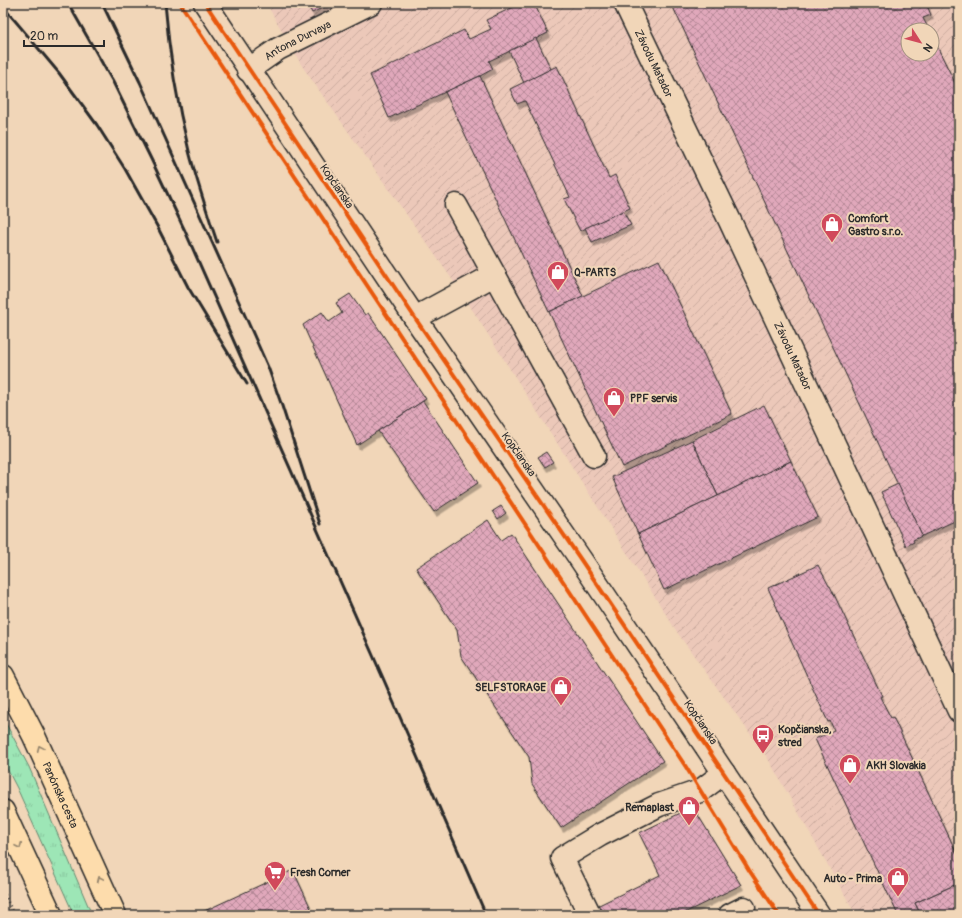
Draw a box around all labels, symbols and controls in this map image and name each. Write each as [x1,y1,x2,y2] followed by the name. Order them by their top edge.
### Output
[262,18,333,64] street label: Antona Durvaya
[24,22,104,48] scale bar
[900,22,940,62] north arrow
[632,27,676,100] street label: Závodu Matador
[30,29,59,44] text: 20 m
[920,41,935,55] text: N
[317,162,356,211] street label: Kopčianska
[819,211,845,244] shop icon: Comfort Gastro s.r.o.
[848,212,903,238] place label: Comfort Gastro s.r.o.
[545,259,571,292] shop icon: Q-PARTS
[574,266,617,279] place label: Q-PARTS
[771,320,814,393] street label: Závodu Matador
[601,385,627,418] shop icon: PPF servis
[630,392,677,405] place label: PPF servis
[499,430,539,479] street label: Kopčianska
[548,674,574,707] shop icon: SELFSTORAGE
[475,681,546,694] place label: SELFSTORAGE
[681,698,720,747] street label: Kopčianska
[750,722,776,755] bus stop icon: Kopčianska, stred
[778,723,832,749] place label: Kopčianska, stred
[37,745,45,752] one-way arrow
[837,752,863,785] shop icon: AKH Slovakia
[866,759,926,772] place label: AKH Slovakia
[40,760,81,830] street label: Panónska cesta
[676,794,702,827] shop icon: Remaplast
[625,801,675,814] place label: Remaplast
[14,842,22,849] one-way arrow
[262,859,288,892] supermarket icon: Fresh Corner
[885,865,911,898] shop icon: Auto - Prima
[290,866,351,879] place label: Fresh Corner
[824,872,882,885] place label: Auto - Prima
[96,876,104,883] one-way arrow

